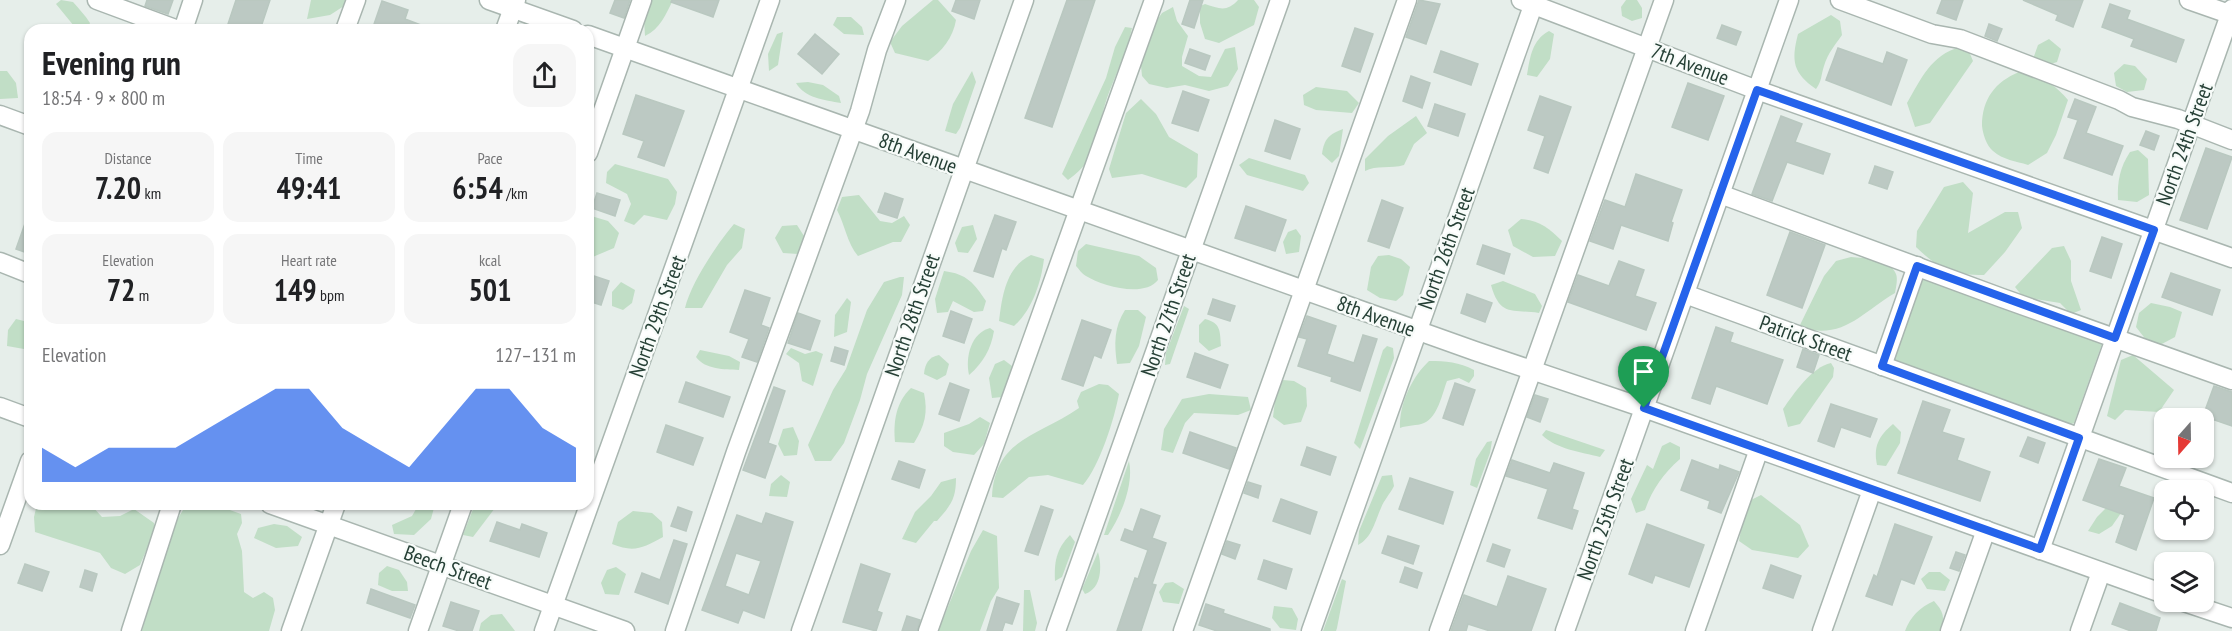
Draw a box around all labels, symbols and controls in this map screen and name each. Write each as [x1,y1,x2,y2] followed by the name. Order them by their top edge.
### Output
[1647,37,1733,91] street label: 7th Avenue
[42,41,181,84] text: Evening run
[513,44,576,107] button: share
[2149,79,2219,209] street label: North 24th Street
[42,85,165,111] text: 18:54 · 9 × 800 m
[875,126,961,180] street label: 8th Avenue
[104,148,152,168] text: Distance
[295,148,323,168] text: Time
[477,148,503,168] text: Pace
[95,168,141,207] text: 7.20
[277,168,341,207] text: 49:41
[452,168,503,207] text: 6:54
[141,183,161,203] text: km
[503,183,528,203] text: /km
[1411,183,1481,313] street label: North 26th Street
[102,250,154,270] text: Elevation
[281,250,337,270] text: Heart rate
[479,250,501,270] text: kcal
[878,250,946,380] street label: North 28th Street
[1134,250,1202,380] street label: North 27th Street
[622,251,692,381] street label: North 29th Street
[107,270,135,309] text: 72
[274,270,317,309] text: 149
[468,270,512,309] text: 501
[135,285,149,305] text: m
[317,285,344,305] text: bpm
[1333,289,1419,343] street label: 8th Avenue
[1756,309,1856,367] street label: Patrick Street
[42,342,106,368] text: Elevation
[495,342,576,368] text: 127–131 m
[1618,346,1669,408] pin
[1627,355,1660,388] icon: arrive
[2154,408,2214,468] north arrow
[2154,408,2214,612] map controls
[1570,454,1640,584] street label: North 25th Street
[2154,480,2214,540] button: locate
[400,539,496,595] street label: Beech Street
[2154,552,2214,612] button: layers

